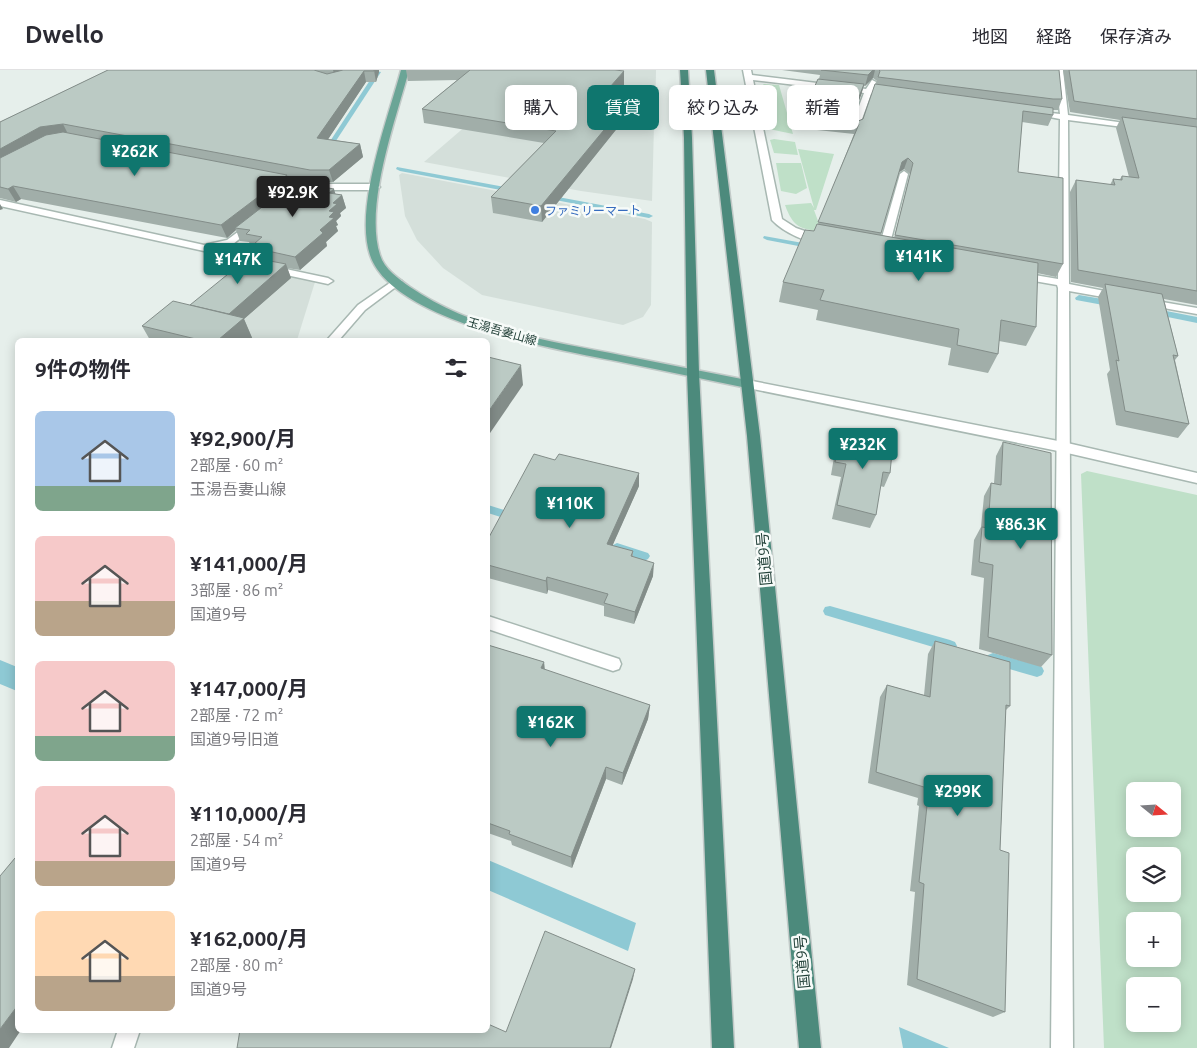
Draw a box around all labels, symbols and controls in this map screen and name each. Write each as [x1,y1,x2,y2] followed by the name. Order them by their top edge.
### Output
[25,21,104,48] text: Dwello
[972,26,1008,46] text: 地図
[1036,26,1072,46] text: 経路
[1100,26,1172,46] text: 保存済み
[505,85,577,130] chip: 購入
[587,85,659,130] chip: 賃貸
[669,85,777,130] chip: 絞り込み
[787,85,859,130] chip: 新着
[100,134,170,177] pin: ¥262K
[112,142,158,160] text: ¥262K
[252,176,334,218] pin: ¥92.9K
[268,183,318,201] text: ¥92.9K
[529,204,541,216] marker: ファミリーマート
[545,204,641,217] place label: ファミリーマート
[884,240,954,282] pin: ¥141K
[203,242,273,285] pin: ¥147K
[896,247,942,265] text: ¥141K
[215,250,261,268] text: ¥147K
[466,315,538,347] street label: 玉湯吾妻山線
[442,354,470,382] icon: filters
[35,357,131,381] text: 9件の物件
[190,426,296,450] text: ¥92,900/月
[828,428,898,470] pin: ¥232K
[75,431,135,491] icon: home
[840,435,886,453] text: ¥232K
[190,456,284,474] text: 2部屋 · 60 m²
[190,480,286,498] text: 玉湯吾妻山線
[535,486,605,529] pin: ¥110K
[547,494,593,512] text: ¥110K
[980,508,1062,550] pin: ¥86.3K
[996,515,1046,533] text: ¥86.3K
[753,532,775,586] street label: 国道9号
[190,551,308,575] text: ¥141,000/月
[75,556,135,616] icon: home
[190,581,284,599] text: 3部屋 · 86 m²
[190,605,247,623] text: 国道9号
[190,676,308,700] text: ¥147,000/月
[75,681,135,741] icon: home
[190,706,284,724] text: 2部屋 · 72 m²
[516,706,586,748] pin: ¥162K
[528,713,574,731] text: ¥162K
[190,730,279,748] text: 国道9号旧道
[923,774,993,817] pin: ¥299K
[935,782,981,800] text: ¥299K
[1126,782,1181,838] north arrow
[1126,782,1181,1032] map controls
[190,801,308,825] text: ¥110,000/月
[75,806,135,866] icon: home
[190,831,284,849] text: 2部屋 · 54 m²
[1126,847,1181,902] button: layers
[190,855,247,873] text: 国道9号
[1126,912,1181,967] button: +
[190,926,308,950] text: ¥162,000/月
[75,931,135,991] icon: home
[791,935,813,989] street label: 国道9号
[190,956,284,974] text: 2部屋 · 80 m²
[1126,977,1181,1032] button: −
[190,980,247,998] text: 国道9号

